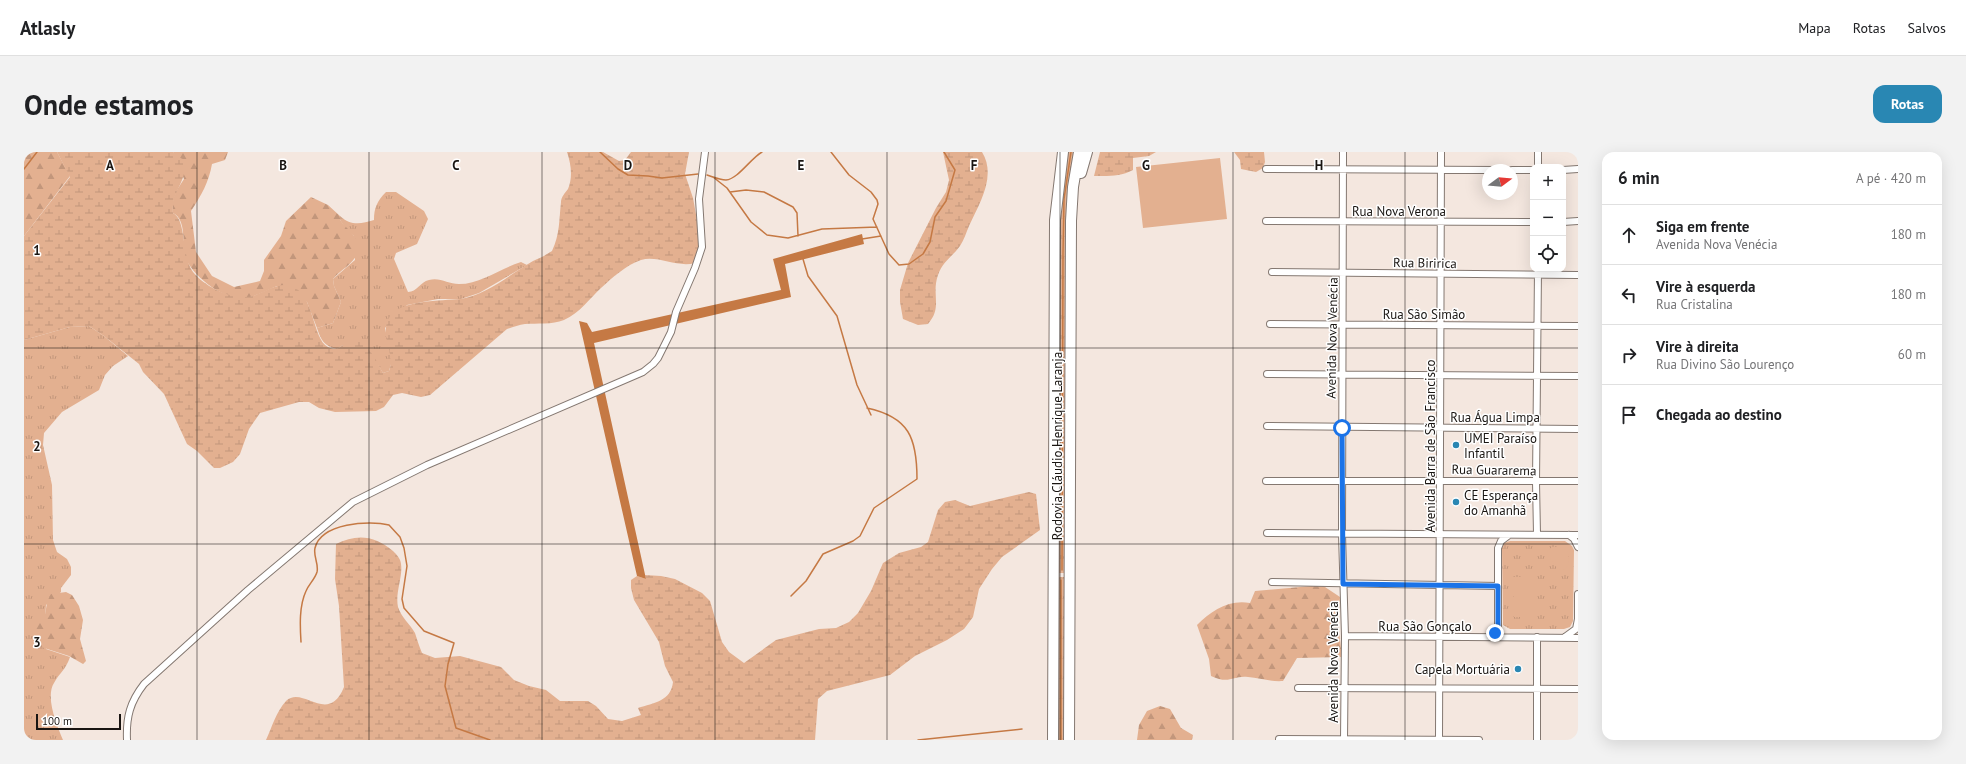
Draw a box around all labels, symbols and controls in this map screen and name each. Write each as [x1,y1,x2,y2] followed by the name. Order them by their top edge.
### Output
[20,16,75,40] text: Atlasly
[1798,19,1831,37] text: Mapa
[1853,19,1886,37] text: Rotas
[1908,19,1946,37] text: Salvos
[1873,85,1942,123] button: Rotas
[24,86,194,123] text: Onde estamos
[106,157,114,174] text: A
[279,157,287,174] text: B
[452,157,460,174] text: C
[624,157,632,174] text: D
[798,157,805,174] text: E
[971,157,978,174] text: F
[1142,157,1150,174] text: G
[1315,157,1323,174] text: H
[1482,164,1518,200] north arrow
[1530,164,1566,272] map controls
[1530,164,1566,200] button: +
[1618,167,1659,189] text: 6 min
[1856,170,1926,187] text: A pé · 420 m
[1530,200,1566,236] button: −
[1352,203,1446,220] street label: Rua Nova Verona
[1656,217,1749,236] text: Siga em frente
[1618,224,1640,246] icon: ahead
[1891,226,1926,243] text: 180 m
[1530,236,1566,272] button: locate
[1656,236,1777,253] text: Avenida Nova Venécia
[33,242,41,259] text: 1
[1393,254,1457,272] street label: Rua Biririca
[1322,277,1342,399] street label: Avenida Nova Venécia
[1656,277,1755,296] text: Vire à esquerda
[1618,284,1640,306] icon: left
[1891,286,1926,303] text: 180 m
[1656,296,1733,313] text: Rua Cristalina
[1383,306,1465,323] street label: Rua São Simão
[1656,337,1739,356] text: Vire à direita
[1618,344,1640,366] icon: right
[1898,346,1926,363] text: 60 m
[1049,352,1066,540] street label: Rodovia Cláudio Henrique Laranja
[1656,356,1794,373] text: Rua Divino São Lourenço
[1422,359,1439,533] street label: Avenida Barra de São Francisco
[1618,404,1640,426] icon: arrive
[1656,405,1782,424] text: Chegada ao destino
[1450,409,1540,426] street label: Rua Água Limpa
[1333,419,1351,437] route start
[1464,430,1537,462] place label: UMEI Paraíso Infantil
[33,438,41,455] text: 2
[1451,440,1461,450] marker: UMEI Paraíso Infantil
[1451,461,1537,479] street label: Rua Guararema
[1464,487,1538,519] place label: CE Esperança do Amanhã
[1451,497,1461,507] marker: CE Esperança do Amanhã
[1325,601,1342,723] street label: Avenida Nova Venécia
[1378,618,1472,635] street label: Rua São Gonçalo
[1486,624,1504,642] route end
[33,634,41,651] text: 3
[1415,661,1510,678] place label: Capela Mortuária
[1513,664,1523,674] marker: Capela Mortuária
[36,712,121,731] scale bar
[42,714,72,728] text: 100 m

